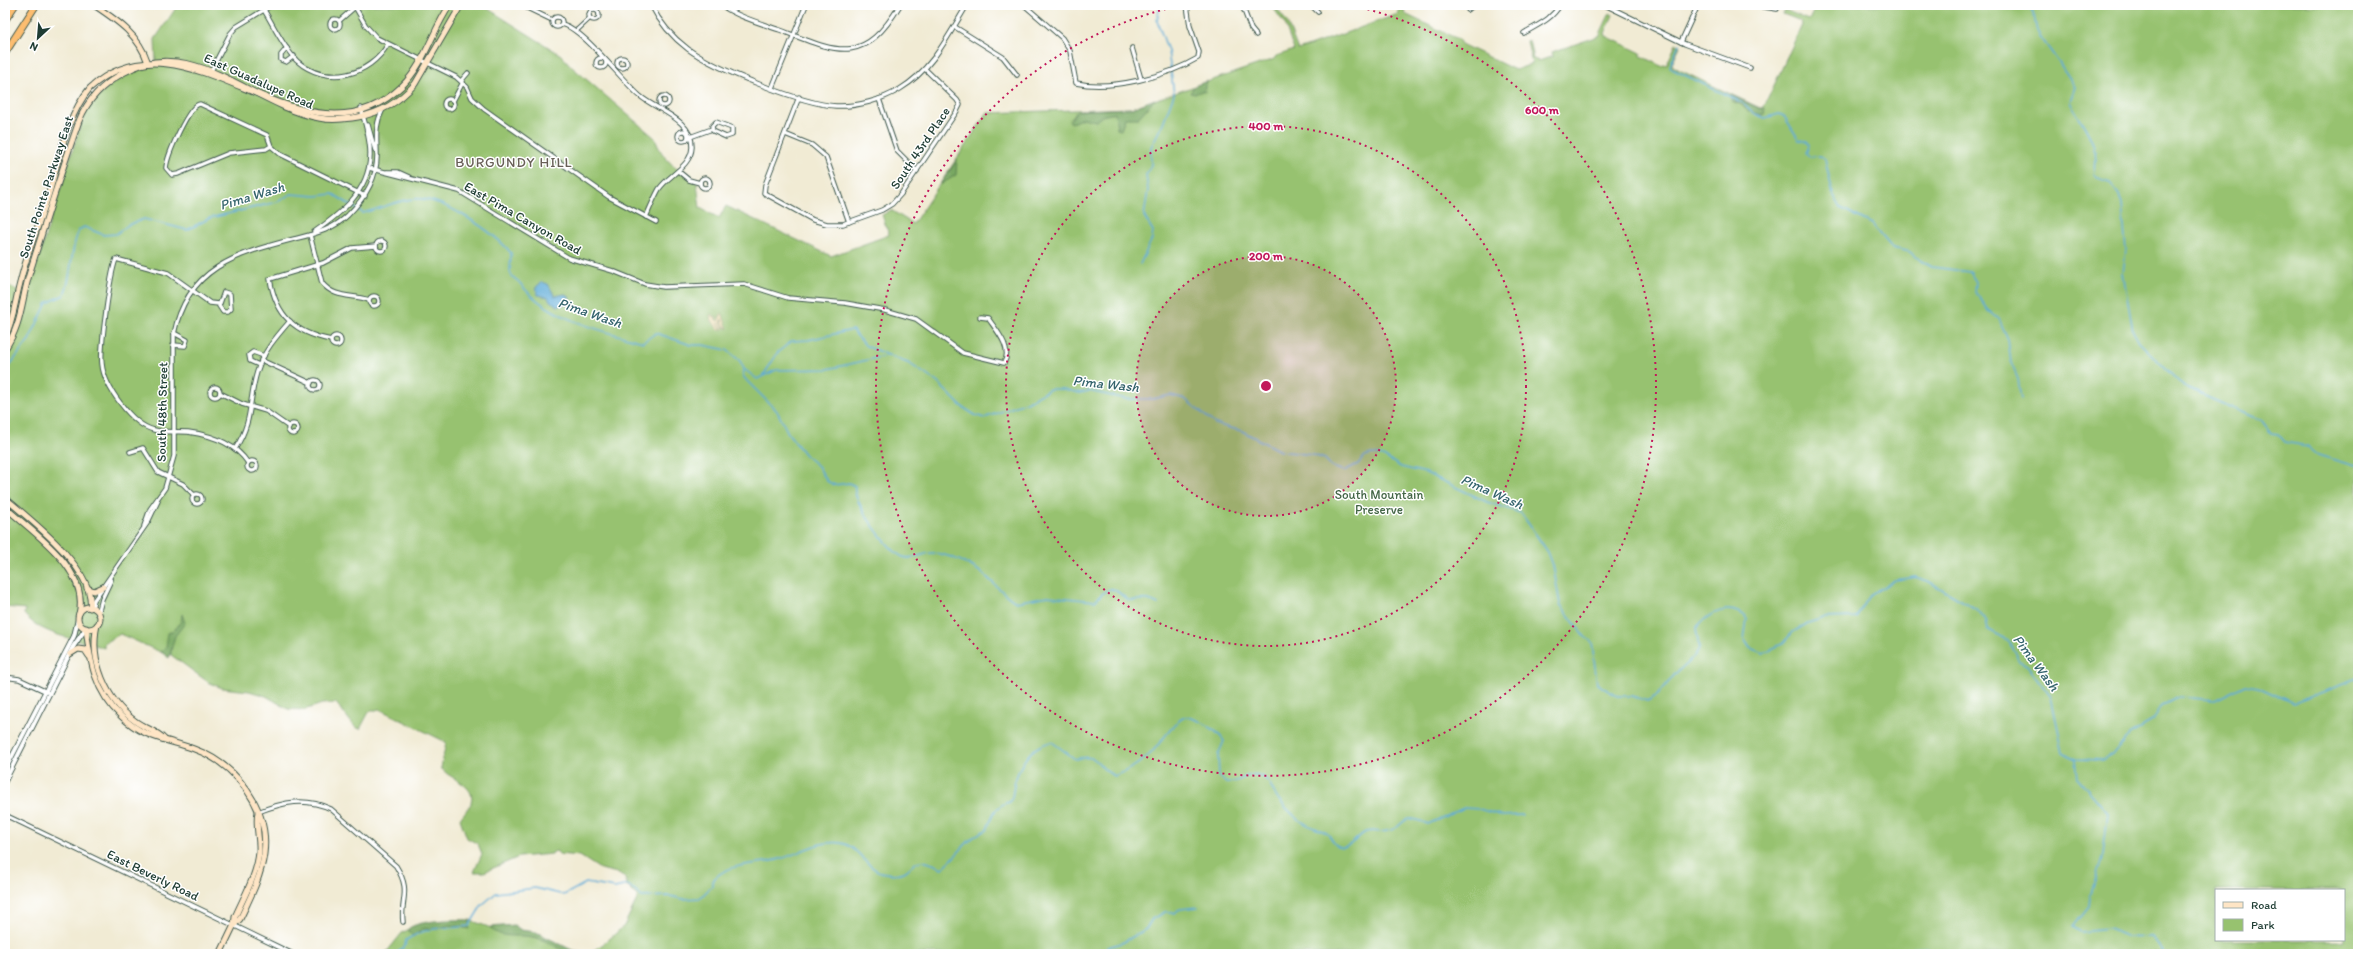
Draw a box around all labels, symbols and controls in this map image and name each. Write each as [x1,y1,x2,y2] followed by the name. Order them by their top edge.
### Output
[18,18,58,58] north arrow
[28,39,40,54] text: N
[202,50,316,112] street label: East Guadalupe Road
[1525,103,1560,117] text: 600 m
[887,104,953,192] street label: South 43rd Place
[16,114,76,260] street label: South Pointe Parkway East
[1249,119,1284,133] text: 400 m
[455,154,573,171] district label: BURGUNDY HILL
[218,178,287,214] water label: Pima Wash
[462,178,584,258] street label: East Pima Canyon Road
[1249,249,1284,263] text: 200 m
[556,294,625,332] water label: Pima Wash
[154,362,170,462] street label: South 48th Street
[1072,372,1140,396] water label: Pima Wash
[1259,379,1273,393] centre of rings
[1458,471,1526,513] water label: Pima Wash
[1335,487,1423,517] park label: South Mountain Preserve
[2009,631,2063,695] water label: Pima Wash
[105,846,201,904] street label: East Beverly Road
[2215,889,2345,941] legend
[2251,898,2277,912] text: Road
[2251,918,2275,932] text: Park

